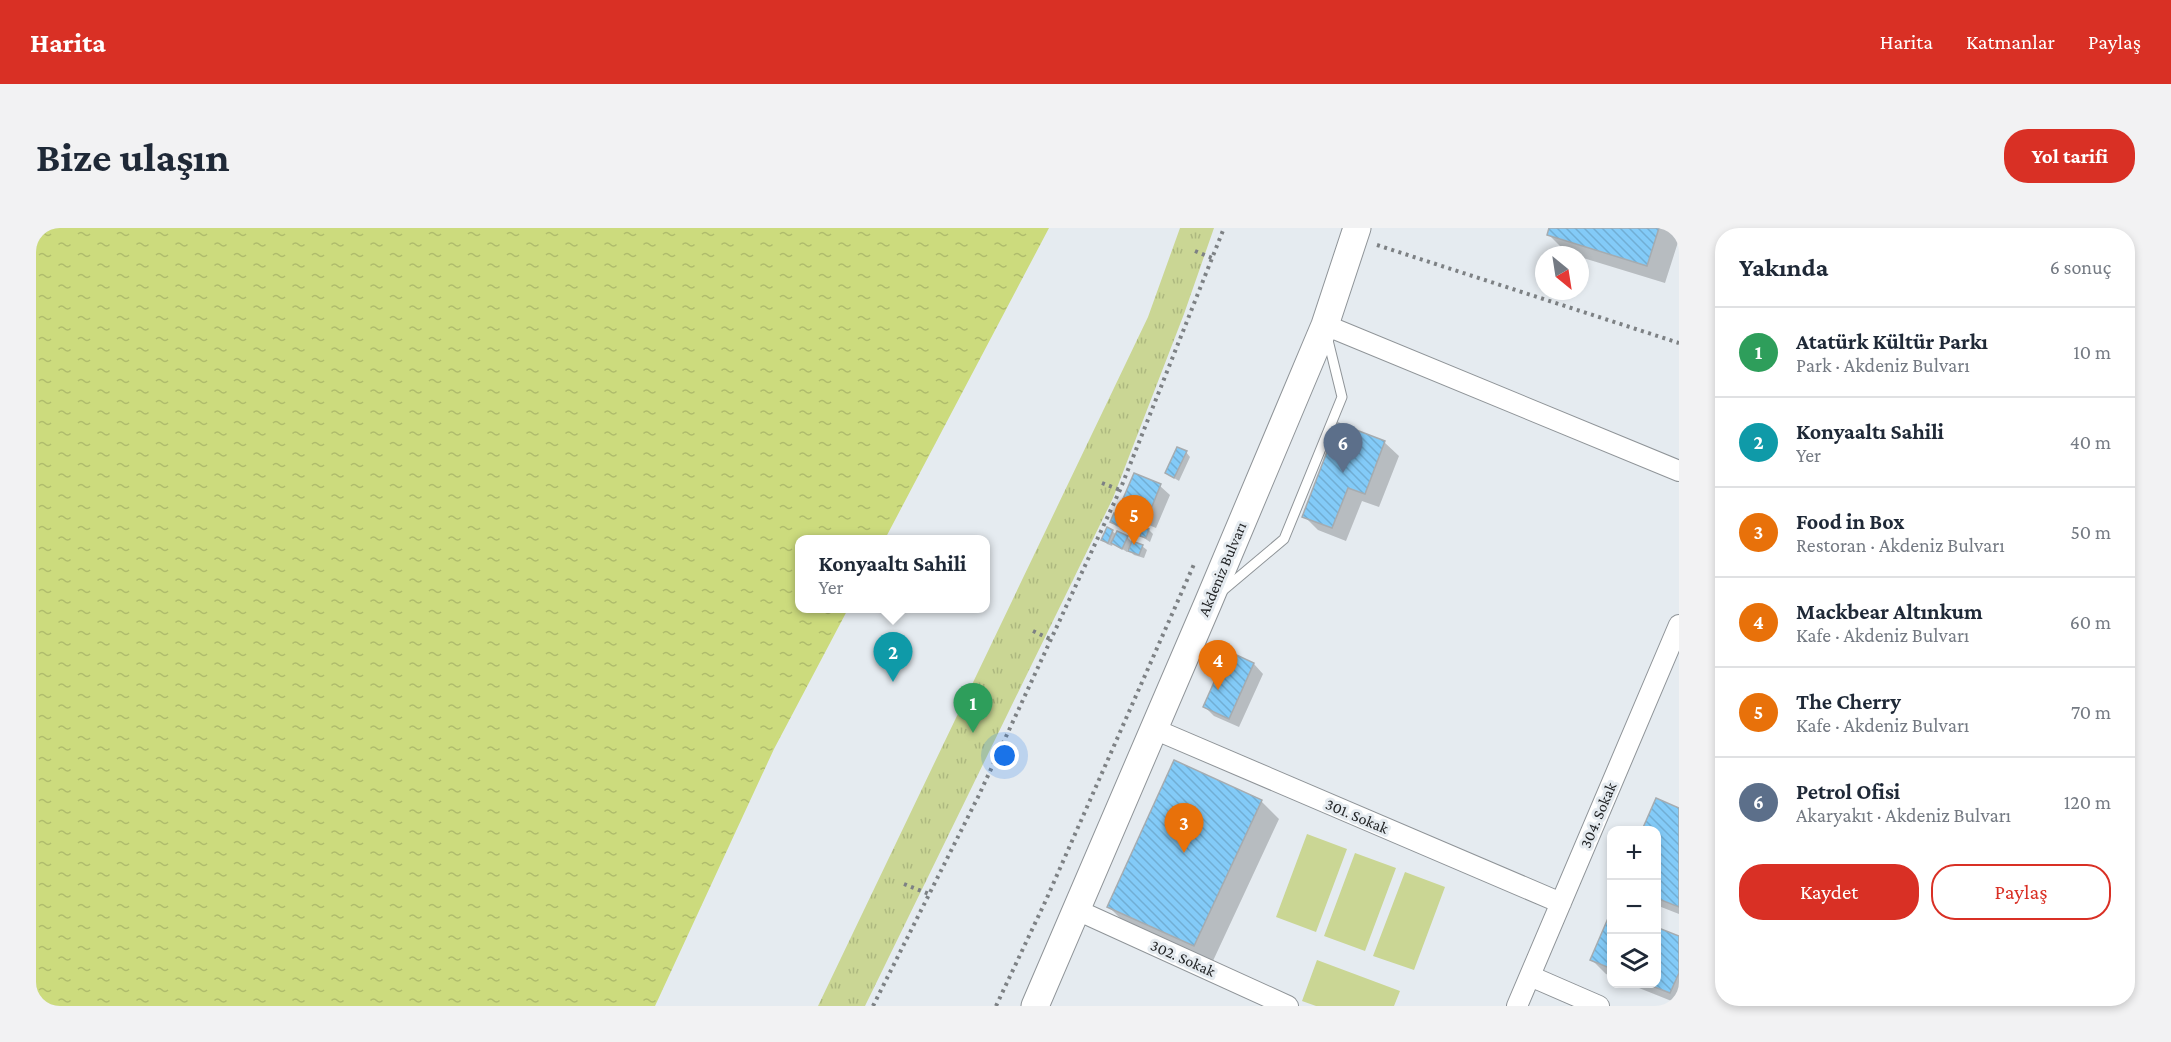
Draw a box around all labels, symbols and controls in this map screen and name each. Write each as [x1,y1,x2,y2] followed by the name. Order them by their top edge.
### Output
[30,27,106,58] text: Harita
[1880,30,1933,54] text: Harita
[1966,30,2055,54] text: Katmanlar
[2088,30,2141,54] text: Paylaş
[2004,129,2135,183] button: Yol tarifi
[36,133,230,180] text: Bize ulaşın
[1535,246,1589,300] north arrow
[1739,253,1828,282] text: Yakında
[2050,256,2111,278] text: 6 sonuç
[1796,329,1988,354] text: Atatürk Kültür Parkı
[1755,341,1762,363] text: 1
[2073,341,2111,363] text: 10 m
[1796,354,1970,376] text: Park · Akdeniz Bulvarı
[1796,419,1944,444] text: Konyaaltı Sahili
[1324,424,1362,473] pin: 6
[1753,431,1764,453] text: 2
[2070,431,2111,453] text: 40 m
[1796,444,1821,466] text: Yer
[1114,496,1154,545] pin: 5
[1796,509,1904,534] text: Food in Box
[1195,519,1249,619] street label: Akdeniz Bulvarı
[1754,521,1763,543] text: 3
[2070,521,2111,543] text: 50 m
[1796,534,2005,556] text: Restoran · Akdeniz Bulvarı
[795,535,990,613] popup
[819,551,966,576] text: Konyaaltı Sahili
[819,576,844,598] text: Yer
[1796,599,1983,624] text: Mackbear Altınkum
[1753,611,1764,633] text: 4
[2070,611,2111,633] text: 60 m
[1796,624,1969,646] text: Kafe · Akdeniz Bulvarı
[874,632,912,682] pin: 2
[1198,640,1238,690] pin: 4
[954,684,992,733] pin: 1
[1796,689,1901,714] text: The Cherry
[1754,701,1763,723] text: 5
[2071,701,2111,723] text: 70 m
[1796,714,1969,736] text: Kafe · Akdeniz Bulvarı
[990,741,1019,770] your location
[1577,779,1620,850] street label: 304. Sokak
[1796,779,1900,804] text: Petrol Ofisi
[1753,791,1764,813] text: 6
[2064,791,2111,813] text: 120 m
[1323,795,1391,837] street label: 301. Sokak
[1164,804,1204,853] pin: 3
[1796,804,2011,826] text: Akaryakıt · Akdeniz Bulvarı
[1607,826,1661,988] map controls
[1607,826,1661,880] button: +
[1739,864,1919,920] button: Kaydet
[1931,864,2111,920] button: Paylaş
[1607,880,1661,934] button: −
[1607,934,1661,988] button: layers
[1148,936,1218,980] street label: 302. Sokak

